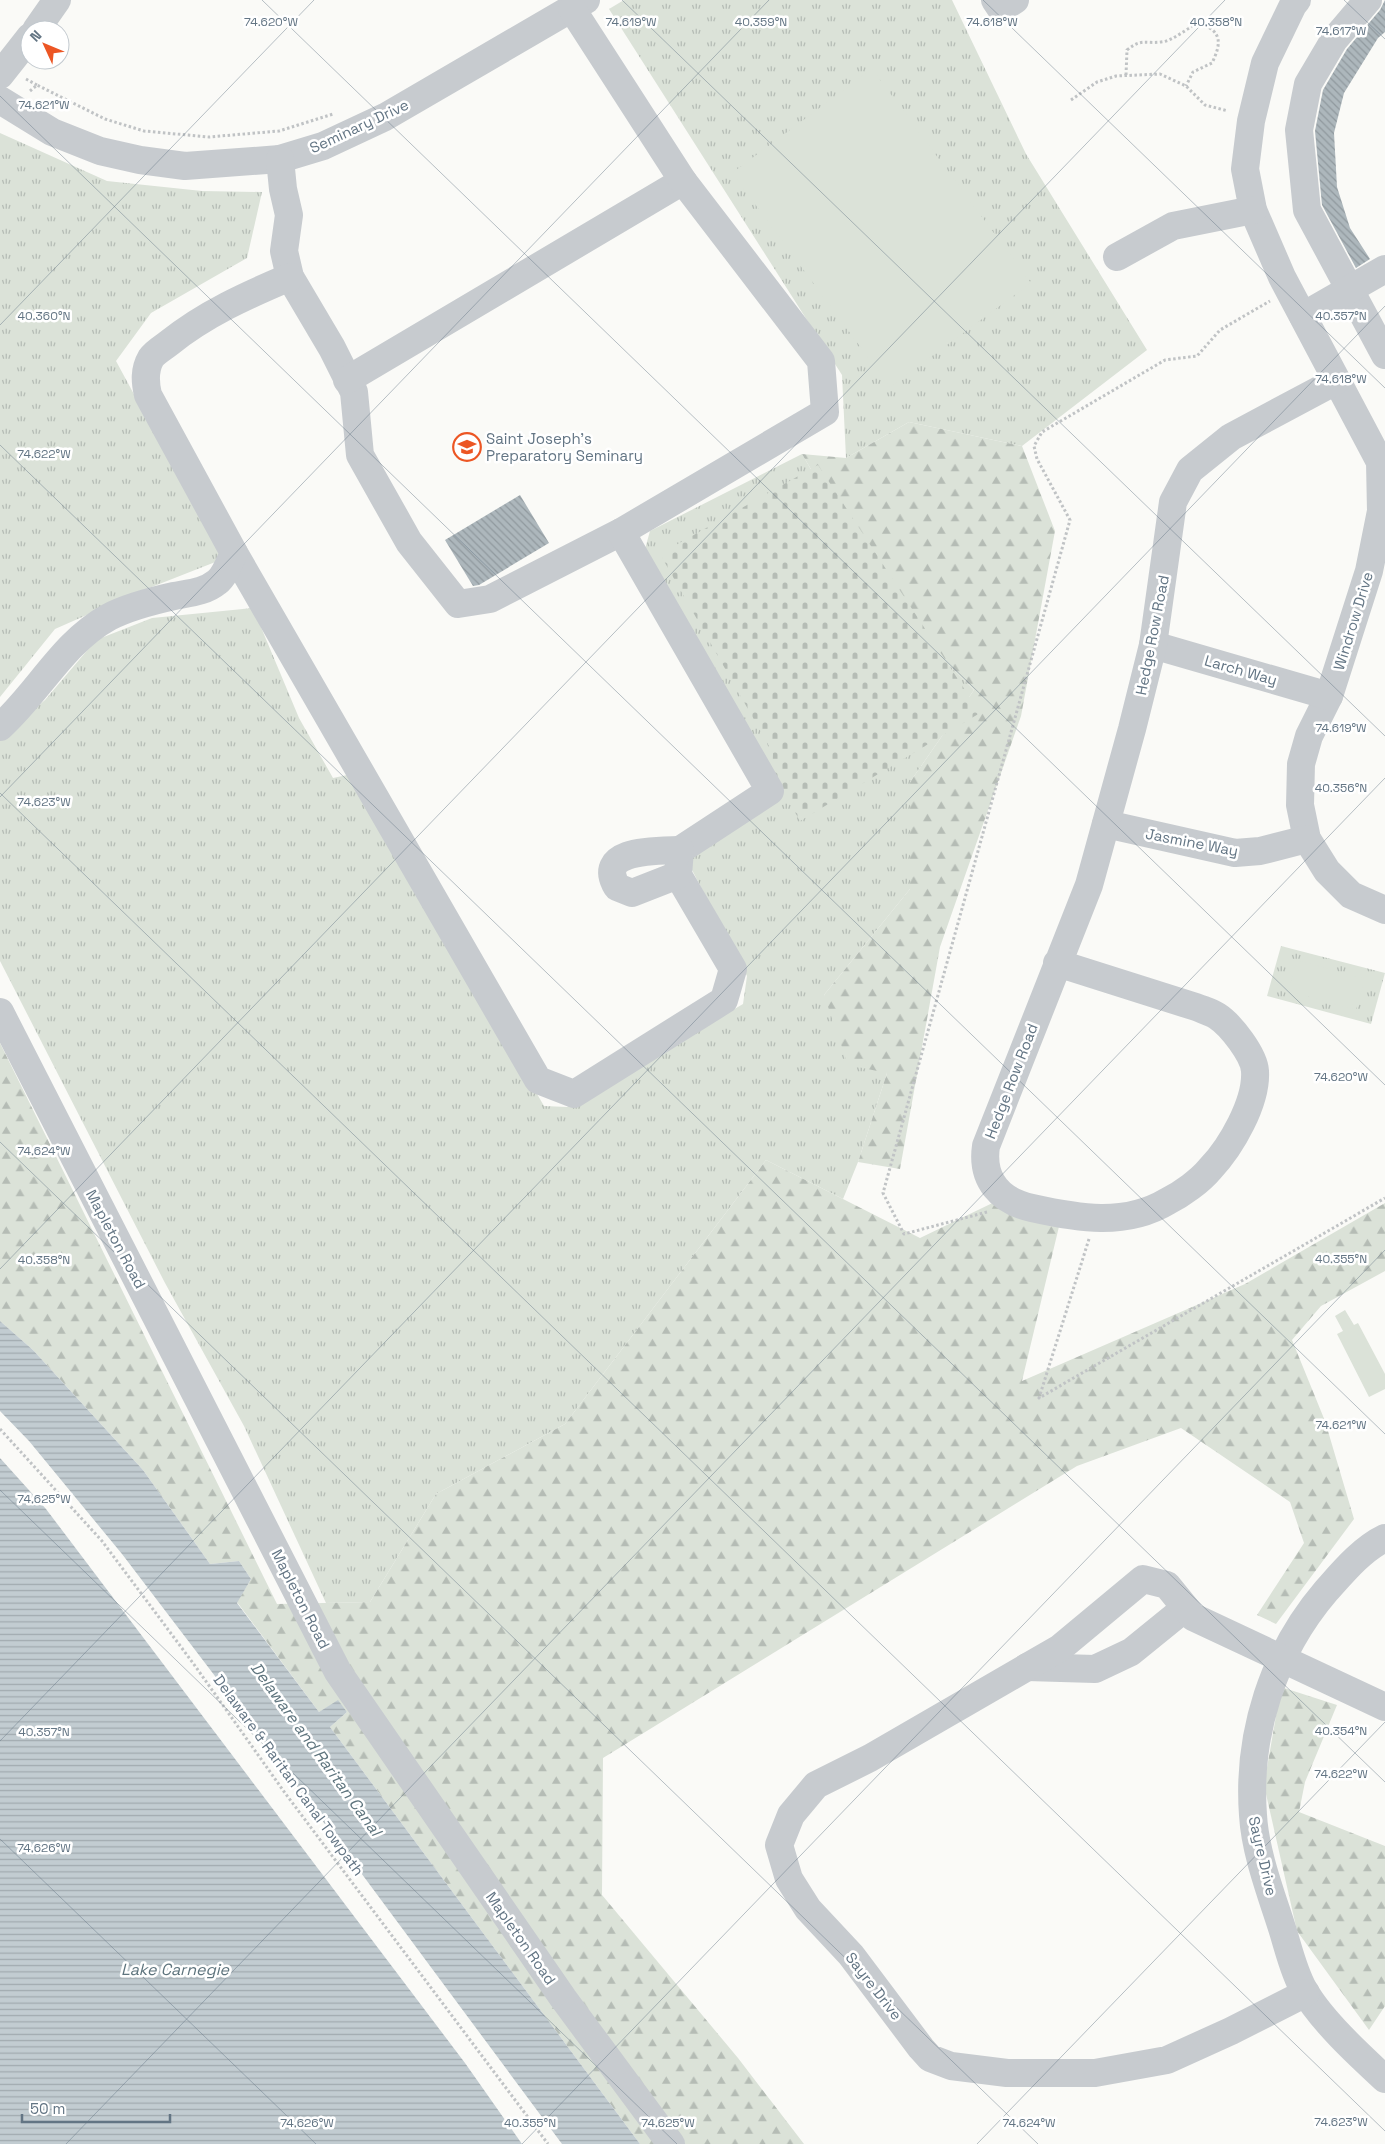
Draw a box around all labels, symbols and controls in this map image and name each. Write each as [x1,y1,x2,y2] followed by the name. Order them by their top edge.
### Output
[244,14,298,30] text: 74.620°W
[605,14,657,30] text: 74.619°W
[735,14,787,30] text: 40.359°N
[966,14,1018,30] text: 74.618°W
[1190,14,1242,30] text: 40.358°N
[20,20,70,70] north arrow
[1316,23,1367,39] text: 74.617°W
[26,26,45,46] text: N
[306,95,412,157] street label: Seminary Drive
[18,97,70,113] text: 74.621°W
[18,308,70,324] text: 40.360°N
[1315,308,1367,324] text: 40.357°N
[1315,371,1367,387] text: 74.618°W
[486,429,643,465] place label: Saint Joseph's Preparatory Seminary
[452,432,482,462] school or university icon: Saint Joseph's Preparatory Seminary
[17,446,71,462] text: 74.622°W
[1329,569,1377,673] street label: Windrow Drive
[1131,573,1173,697] street label: Hedge Row Road
[1202,651,1280,689] street label: Larch Way
[1315,720,1367,736] text: 74.619°W
[1315,780,1367,796] text: 40.356°N
[17,794,71,810] text: 74.623°W
[1144,824,1240,860] street label: Jasmine Way
[980,1021,1042,1141] street label: Hedge Row Road
[1314,1069,1368,1085] text: 74.620°W
[17,1143,71,1159] text: 74.624°W
[82,1186,150,1292] street label: Mapleton Road
[1315,1251,1367,1267] text: 40.355°N
[18,1252,70,1268] text: 40.358°N
[1315,1417,1367,1433] text: 74.621°W
[17,1491,71,1507] text: 74.625°W
[268,1546,334,1652] street label: Mapleton Road
[246,1658,387,1842] water label: Delaware and Raritan Canal
[210,1671,368,1879] street label: Delaware & Raritan Canal Towpath
[1315,1723,1367,1739] text: 40.354°N
[18,1724,70,1740] text: 40.357°N
[1314,1766,1368,1782] text: 74.622°W
[1245,1814,1281,1898] street label: Sayre Drive
[17,1840,71,1856] text: 74.626°W
[482,1888,560,1988] street label: Mapleton Road
[842,1948,906,2024] street label: Sayre Drive
[121,1959,230,1980] water label: Lake Carnegie
[22,2092,170,2124] scale bar
[30,2099,65,2118] text: 50 m
[1314,2114,1368,2130] text: 74.623°W
[280,2115,334,2131] text: 74.626°W
[504,2115,556,2131] text: 40.355°N
[641,2115,695,2131] text: 74.625°W
[1002,2115,1056,2131] text: 74.624°W

